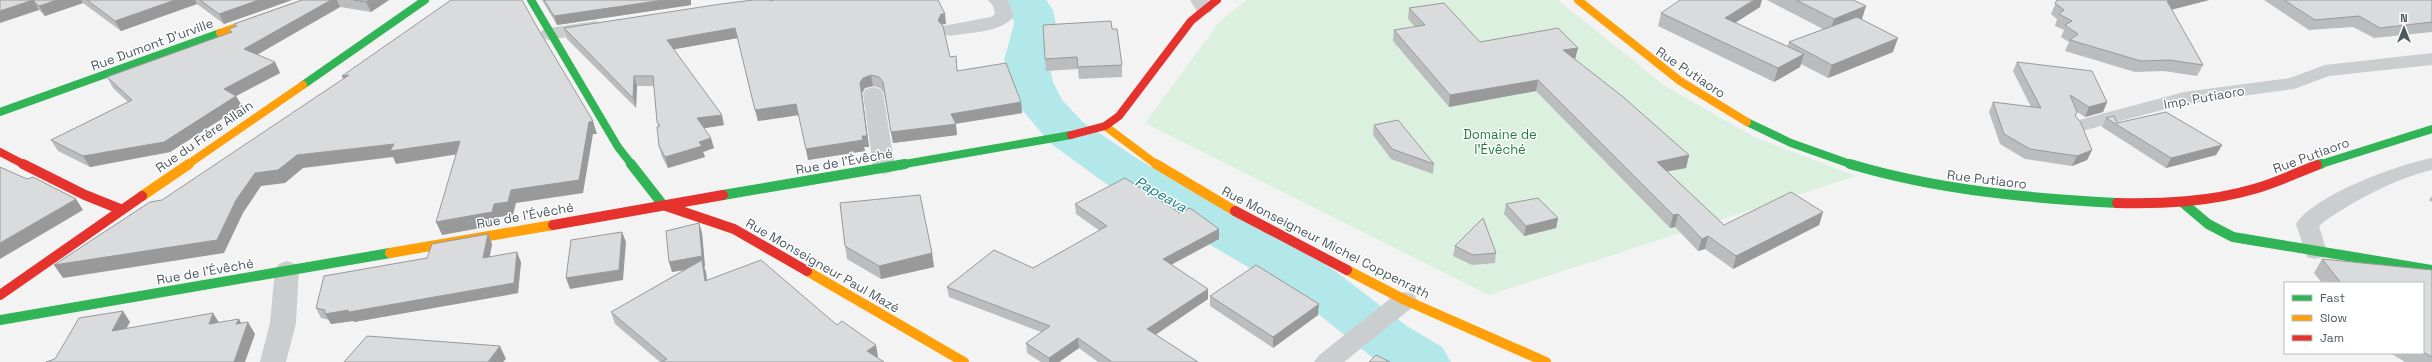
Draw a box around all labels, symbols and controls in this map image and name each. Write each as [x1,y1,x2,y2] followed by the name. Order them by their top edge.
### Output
[2384,8,2424,48] north arrow
[2400,11,2408,25] text: N
[89,14,216,75] street label: Rue Dumont D'urville
[1653,43,1729,102] street label: Rue Putiaoro
[2162,82,2246,113] street label: Imp. Putiaoro
[152,96,256,176] street label: Rue du Frère Allain
[1463,126,1537,158] park label: Domaine de l'Évêché
[2271,134,2352,177] street label: Rue Putiaoro
[794,145,894,178] street label: Rue de l'Évêché
[1946,166,2028,193] street label: Rue Putiaoro
[1132,172,1191,216] water label: Papeava
[1219,182,1433,303] street label: Rue Monseigneur Michel Coppenrath
[475,199,575,232] street label: Rue de l'Évêché
[743,214,903,316] street label: Rue Monseigneur Paul Mazé
[155,255,255,288] street label: Rue de l'Évêché
[2284,282,2424,354] legend
[2320,290,2345,306] text: Fast
[2320,310,2347,326] text: Slow
[2320,330,2344,346] text: Jam

